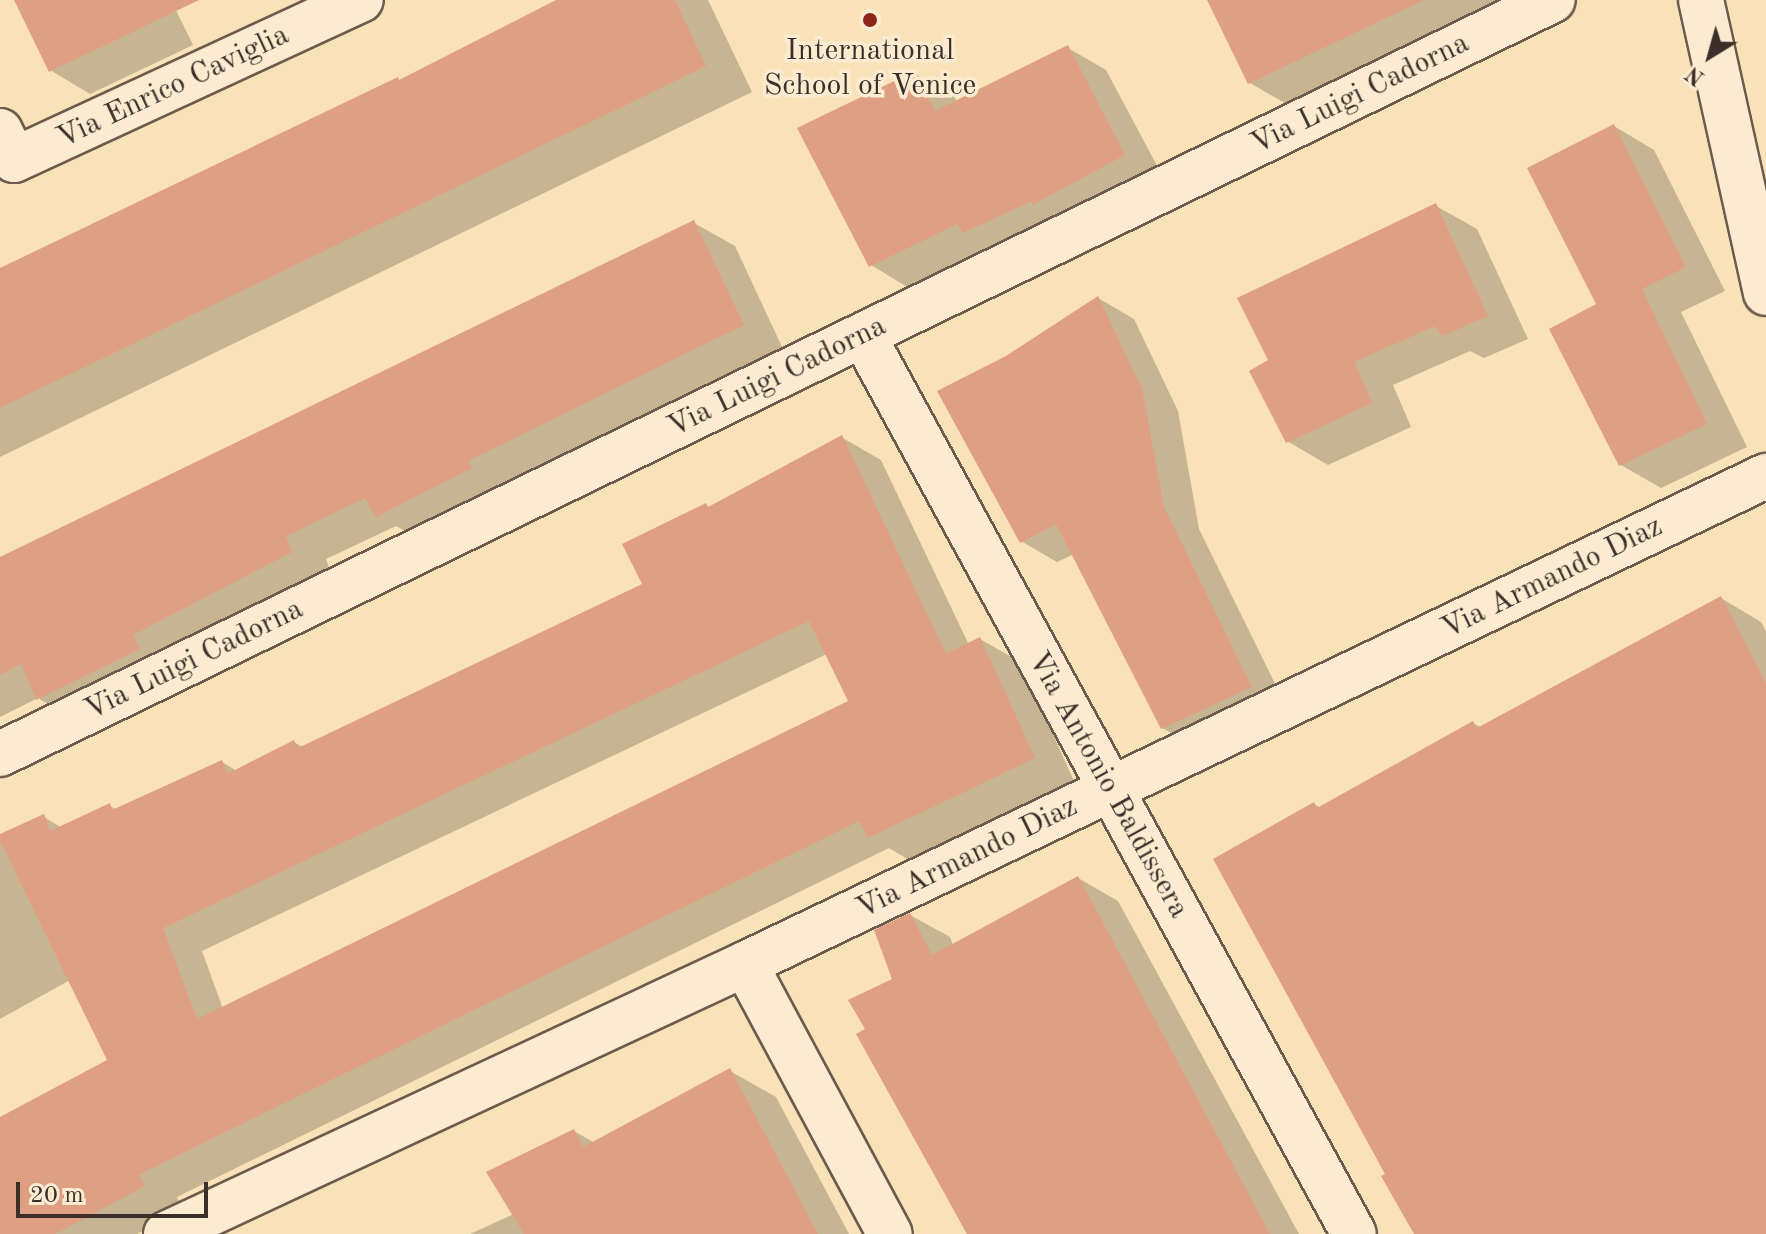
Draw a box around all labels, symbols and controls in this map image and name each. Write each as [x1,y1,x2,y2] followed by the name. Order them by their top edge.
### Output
[861,11,879,29] marker: International School of Venice
[1670,16,1750,96] north arrow
[51,17,295,157] street label: Via Enrico Caviglia
[1245,25,1475,163] street label: Via Luigi Cadorna
[764,33,976,104] place label: International School of Venice
[1682,61,1709,89] text: N
[662,308,892,446] street label: Via Luigi Cadorna
[1435,509,1669,647] street label: Via Armando Diaz
[79,591,309,729] street label: Via Luigi Cadorna
[1020,645,1196,925] street label: Via Antonio Baldissera
[850,789,1084,927] street label: Via Armando Diaz
[20,1166,212,1216] scale bar
[30,1184,84,1208] text: 20 m

